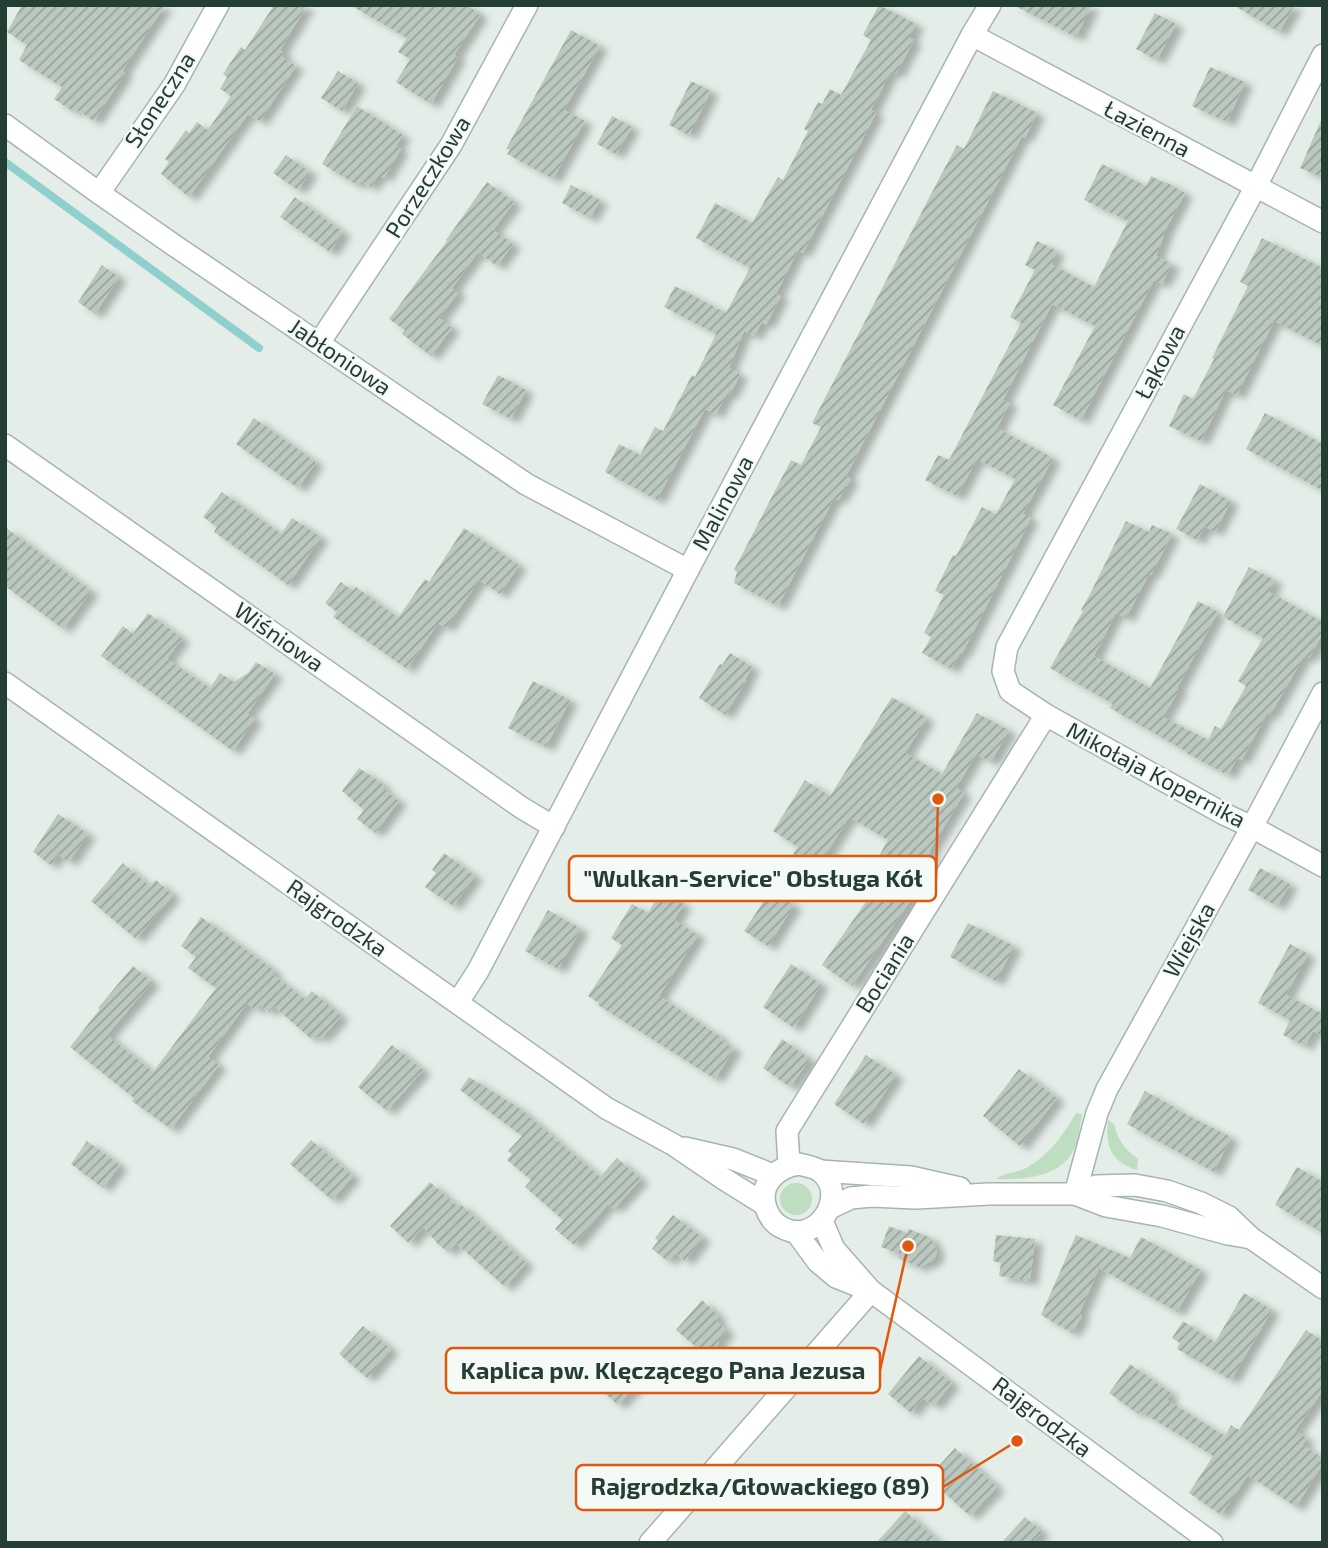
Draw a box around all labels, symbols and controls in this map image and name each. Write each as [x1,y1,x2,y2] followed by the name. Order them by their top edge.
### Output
[118,46,200,152] street label: Słoneczna
[1100,94,1195,162] street label: Łazienna
[379,110,476,243] street label: Porzeczkowa
[284,312,397,401] street label: Jabłoniowa
[1128,319,1190,404] street label: Łąkowa
[686,450,759,555] street label: Malinowa
[229,595,330,677] street label: Wiśniowa
[1062,715,1251,833] street label: Mikołaja Kopernika
[569,856,936,901] callout: "Wulkan-Service" Obsługa Kół
[583,863,923,892] text: "Wulkan-Service" Obsługa Kół
[282,872,393,962] street label: Rajgrodzka
[1156,897,1220,982] street label: Wiejska
[849,927,920,1017] street label: Bociania
[446,1348,880,1393] callout: Kaplica pw. Klęczącego Pana Jezusa
[460,1355,866,1384] text: Kaplica pw. Klęczącego Pana Jezusa
[988,1370,1098,1462] street label: Rajgrodzka
[576,1465,943,1510] callout: Rajgrodzka/Głowackiego (89)
[591,1471,929,1500] text: Rajgrodzka/Głowackiego (89)

